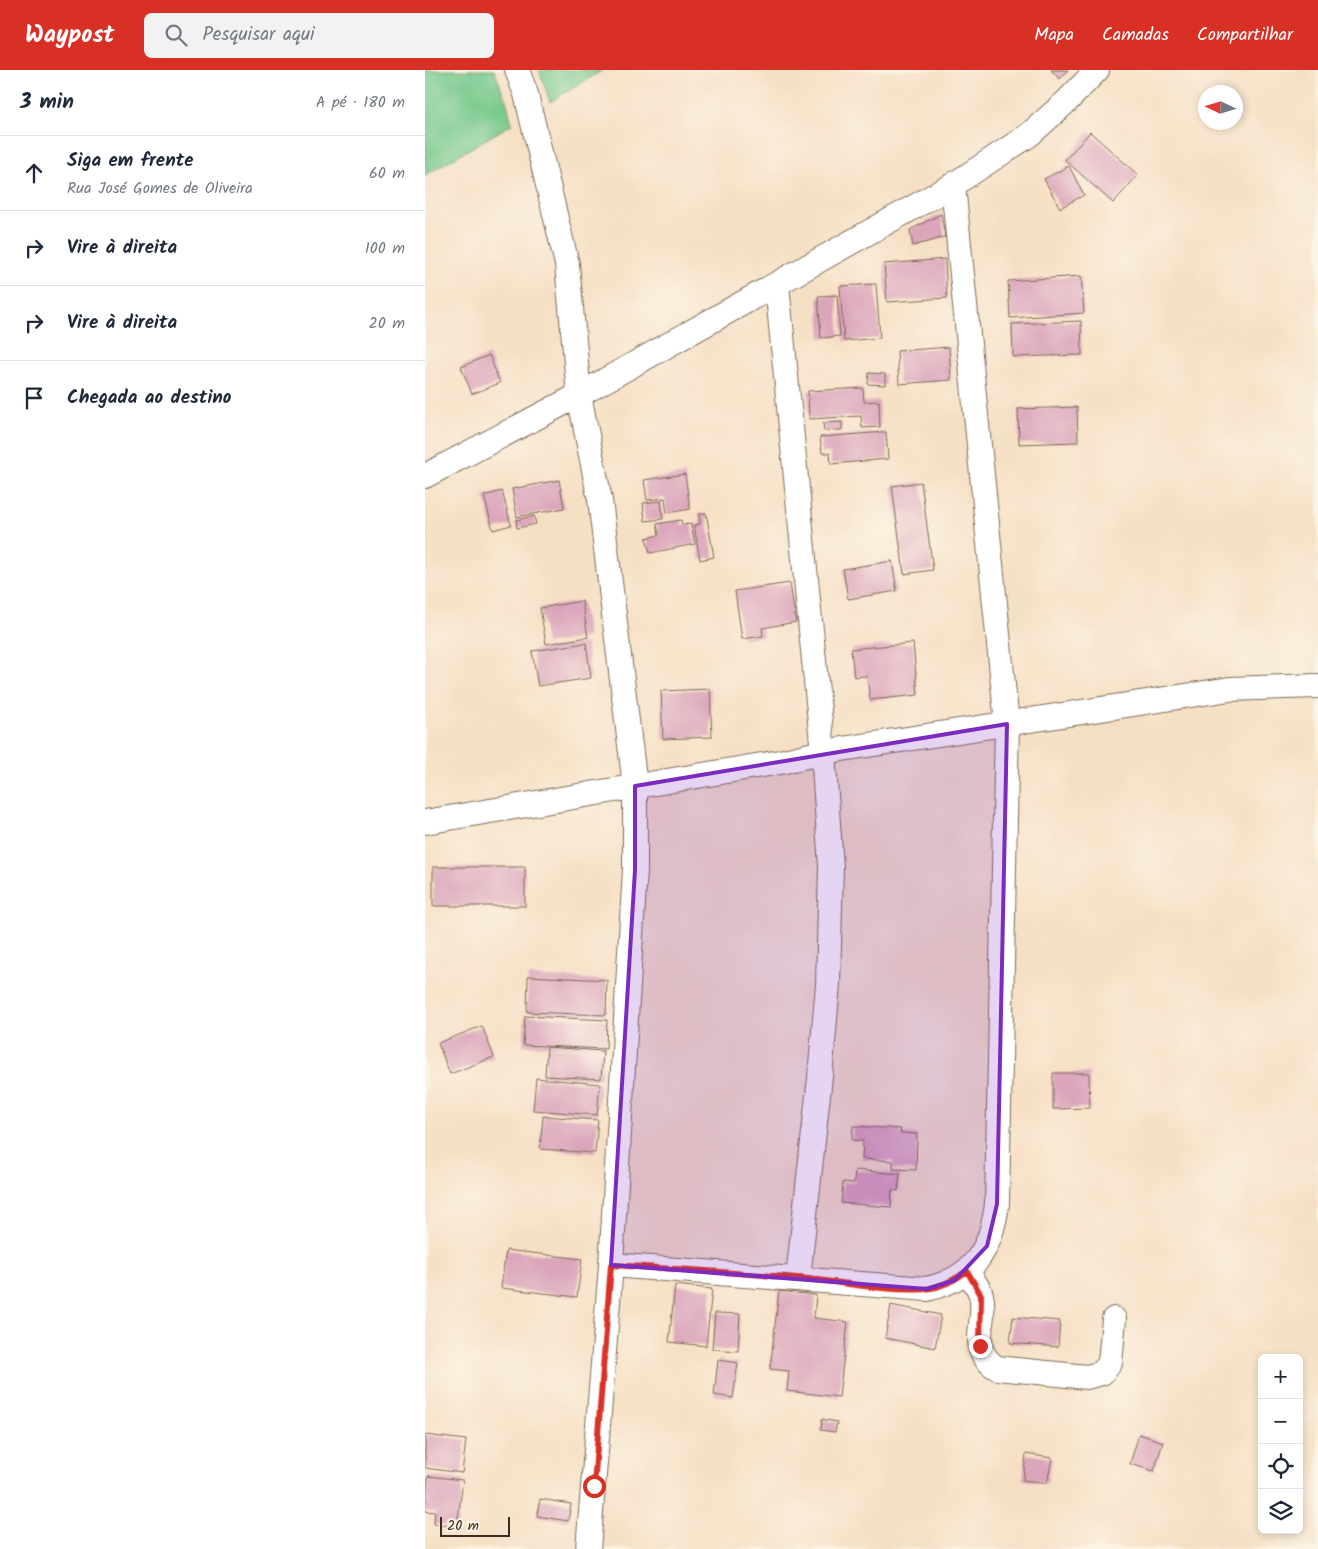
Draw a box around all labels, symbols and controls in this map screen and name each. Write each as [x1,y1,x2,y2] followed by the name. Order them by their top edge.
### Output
[144,13,494,58] search box
[25,16,114,55] text: Waypost
[202,20,315,50] text: Pesquisar aqui
[162,21,190,49] icon: search
[1034,21,1074,50] text: Mapa
[1102,21,1169,50] text: Camadas
[1197,21,1293,50] text: Compartilhar
[1198,85,1243,130] north arrow
[20,86,74,119] text: 3 min
[316,90,405,115] text: A pé · 180 m
[67,146,194,176] text: Siga em frente
[20,159,48,187] icon: ahead
[369,161,405,186] text: 60 m
[67,176,253,201] text: Rua José Gomes de Oliveira
[67,233,177,263] text: Vire à direita
[20,234,48,262] icon: right
[365,236,405,261] text: 100 m
[67,308,177,338] text: Vire à direita
[20,309,48,337] icon: right
[369,311,405,336] text: 20 m
[67,383,232,413] text: Chegada ao destino
[20,384,48,412] icon: arrive
[969,1335,992,1358] route end
[1258,1354,1303,1534] map controls
[1258,1354,1303,1399] button: +
[1258,1399,1303,1444] button: −
[1258,1444,1303,1489] button: locate
[583,1475,606,1498] route start
[1258,1489,1303,1534] button: layers
[440,1514,510,1537] scale bar
[447,1515,479,1537] text: 20 m

